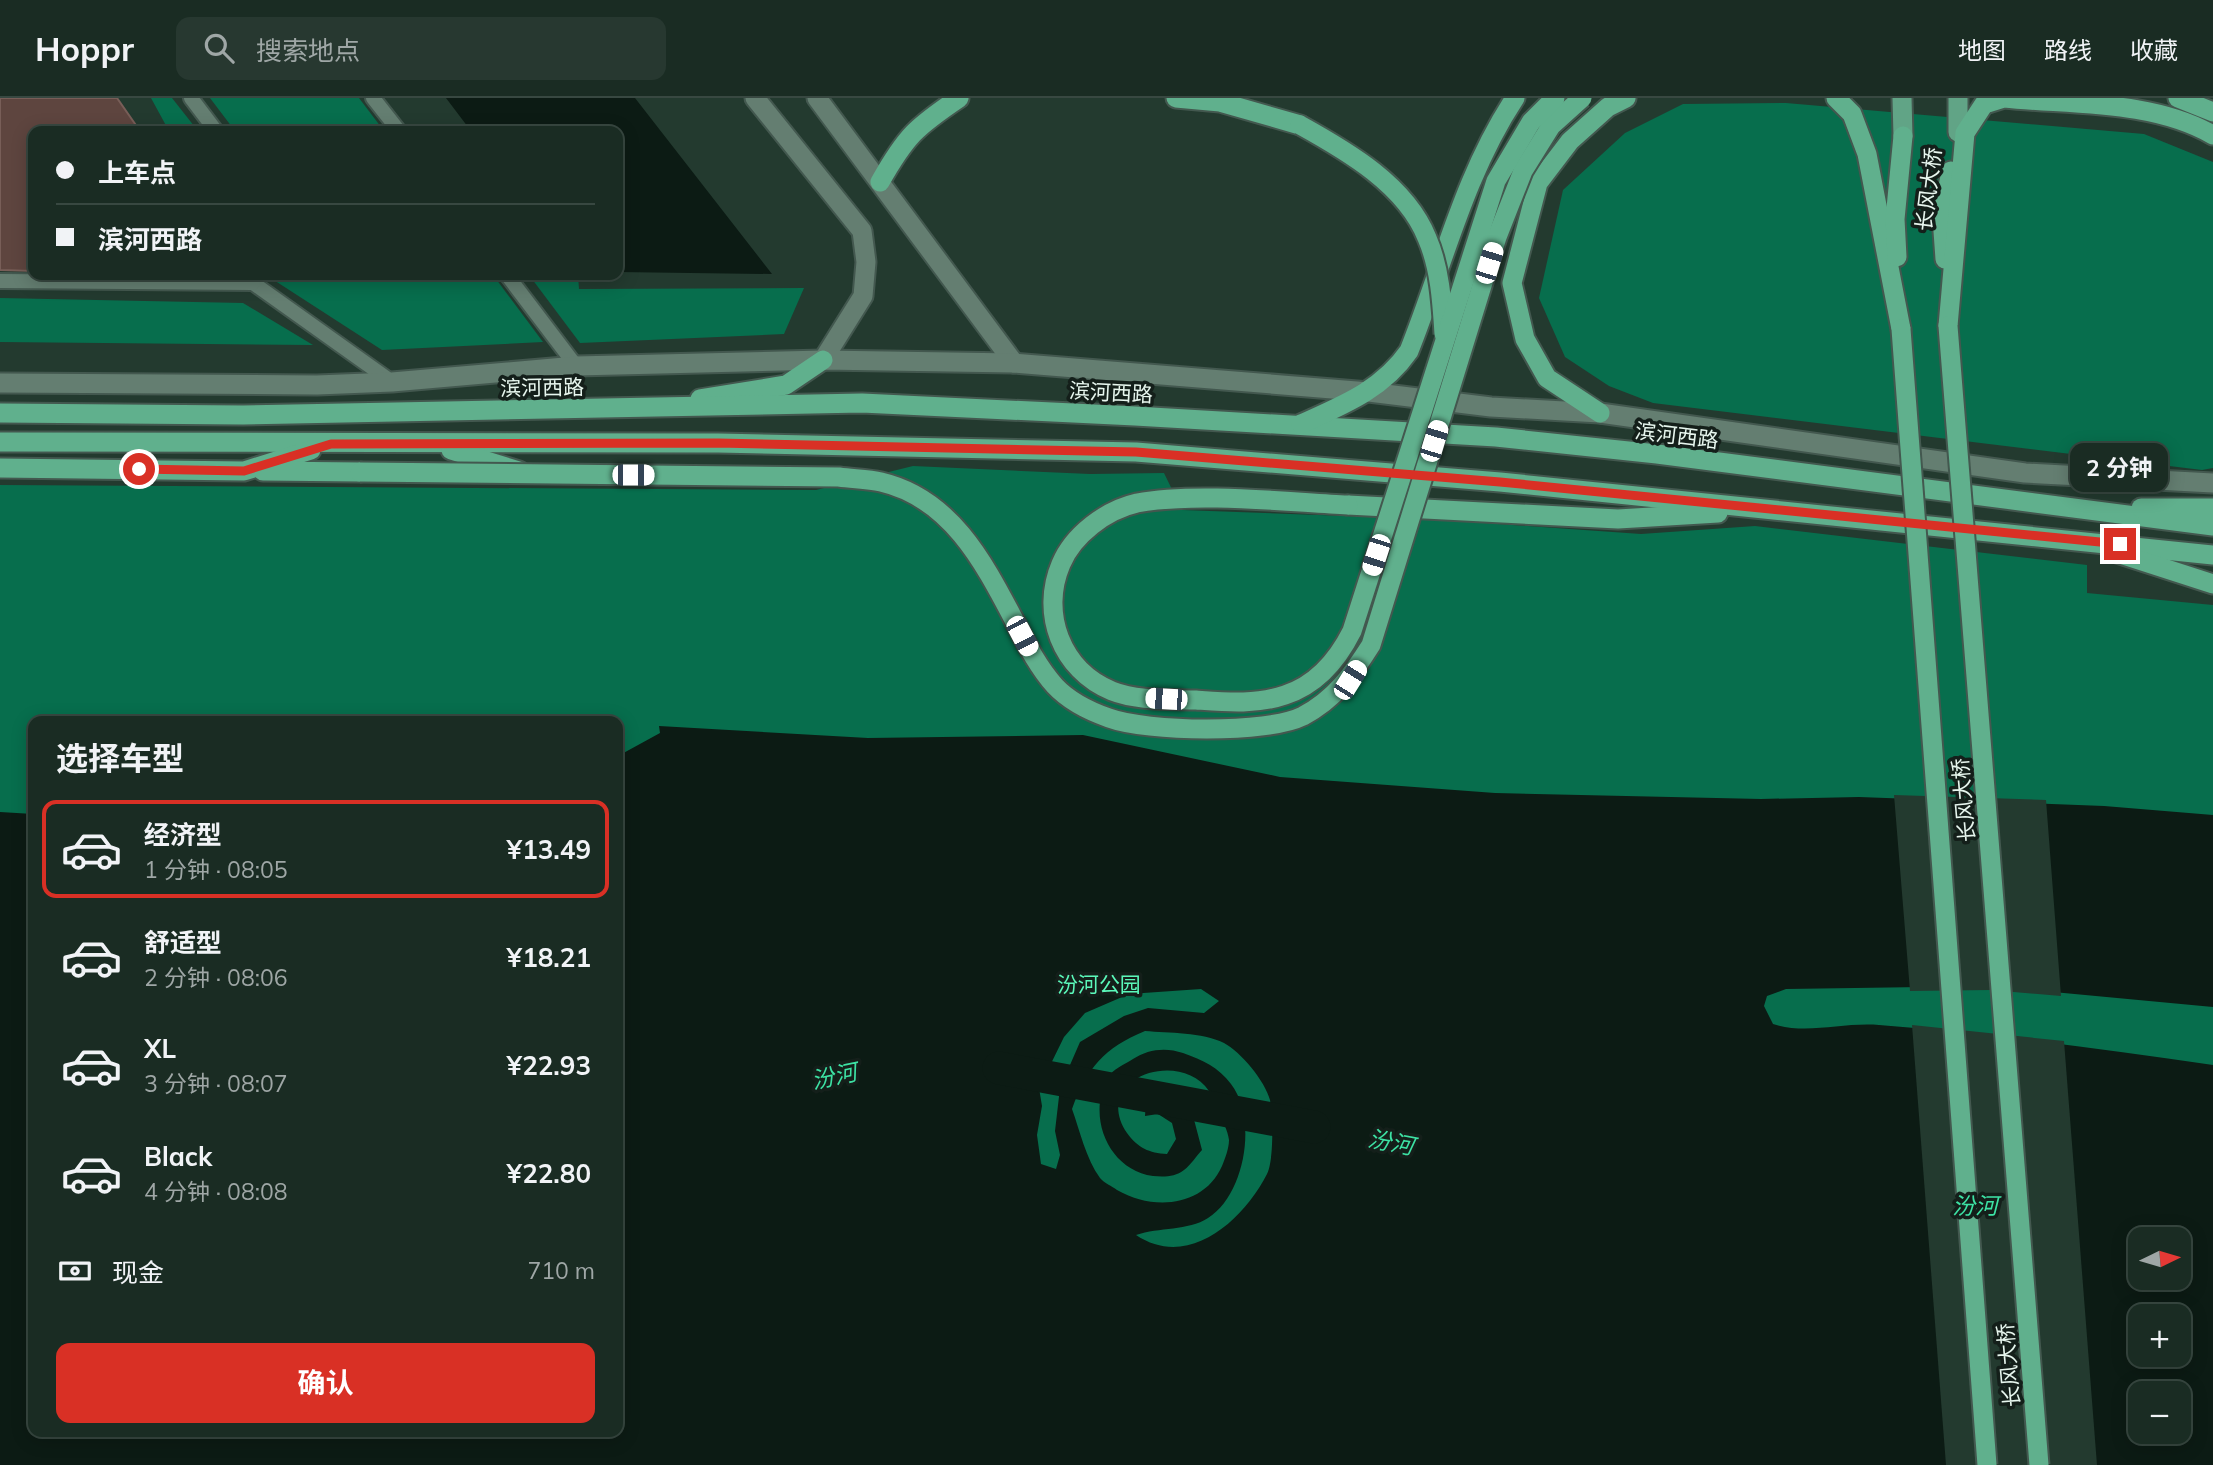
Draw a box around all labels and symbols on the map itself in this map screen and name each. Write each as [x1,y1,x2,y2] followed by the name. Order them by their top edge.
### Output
[1910,146,1946,232] street label: 长风大桥
[1473,240,1506,286] car
[500,373,584,401] street label: 滨河西路
[1068,377,1154,407] street label: 滨河西路
[1634,417,1720,453] street label: 滨河西路
[1418,418,1451,464] car
[2071,442,2169,492] callout: 2 分钟
[123,453,155,485] route start
[613,465,655,486] car
[2104,528,2136,560] route end
[1360,532,1393,578] car
[1003,613,1042,659] car
[1330,657,1371,703] car
[1145,687,1188,711] car
[1946,757,1980,843] street label: 长风大桥
[1057,971,1141,997] park label: 汾河公园
[808,1056,863,1095] water label: 汾河
[1366,1123,1420,1161] water label: 汾河
[1952,1191,2002,1220] water label: 汾河
[2128,1227,2191,1290] north arrow
[1991,1322,2025,1408] street label: 长风大桥

